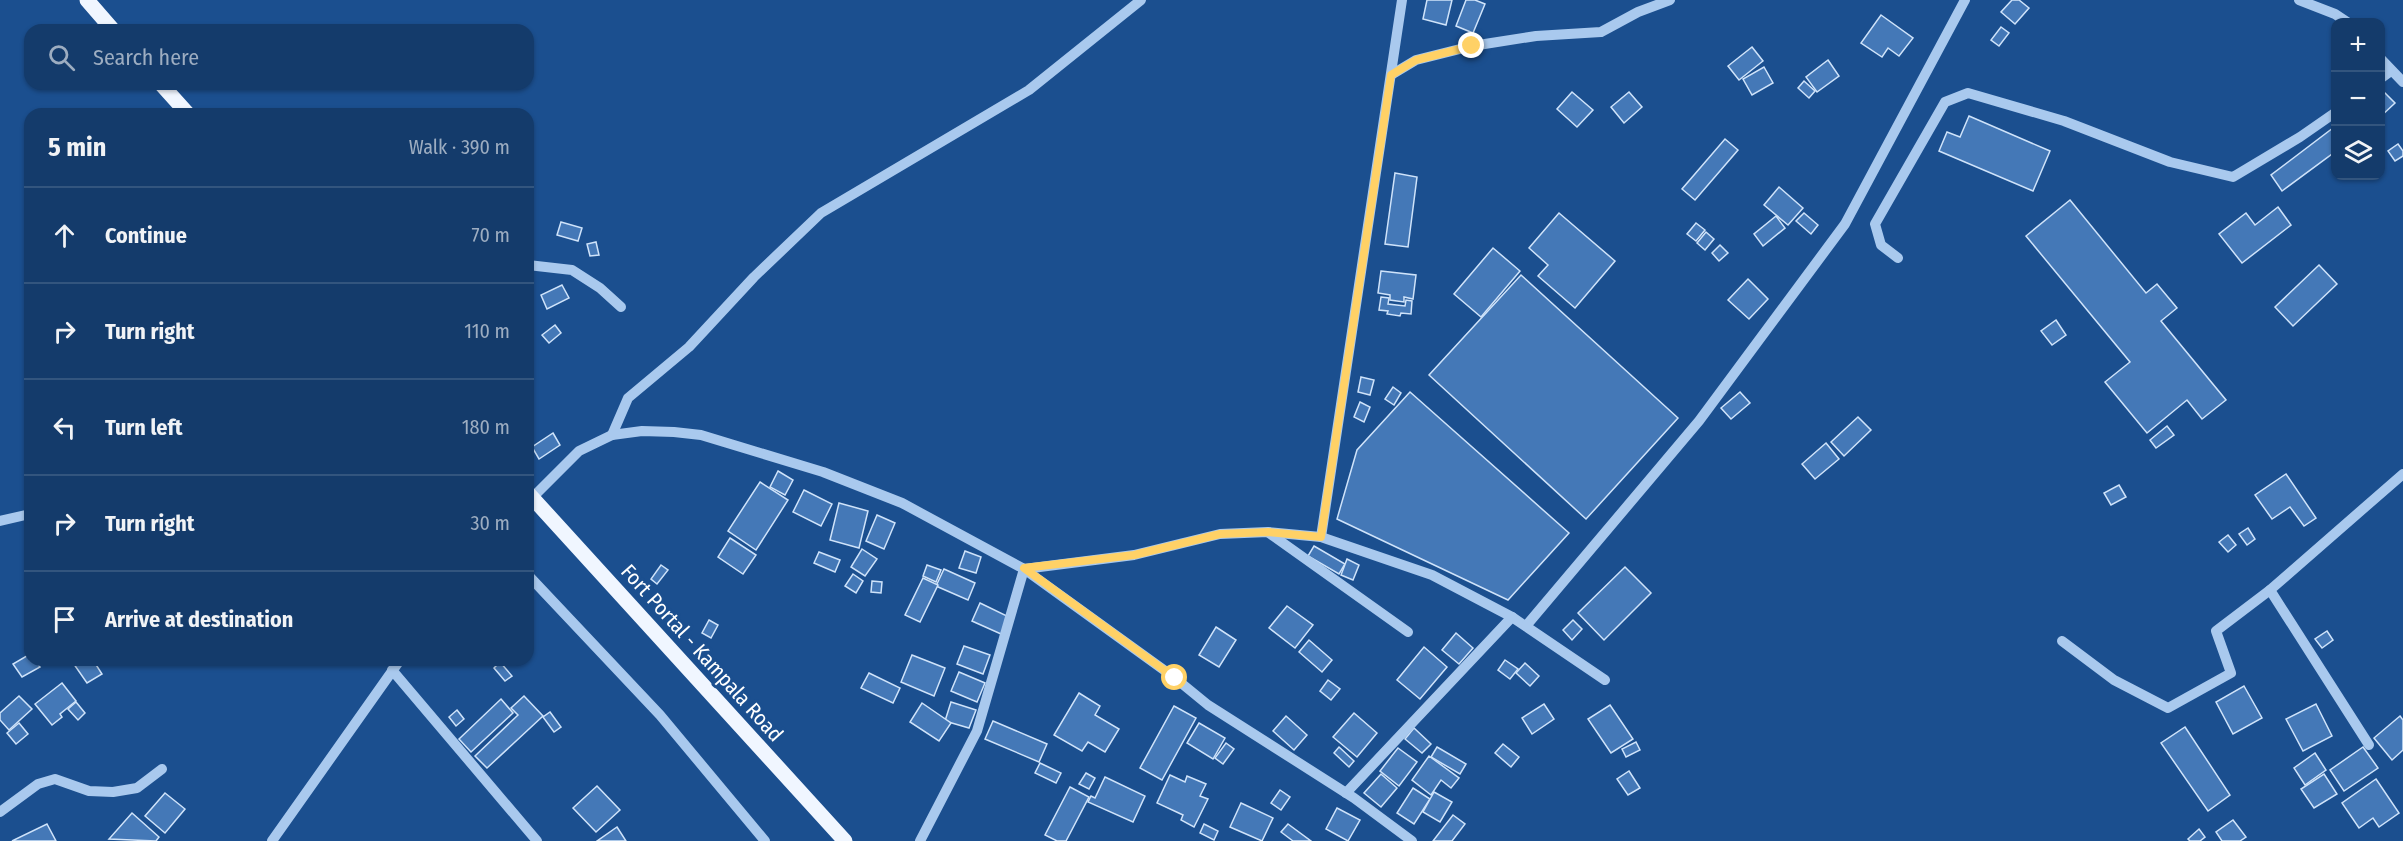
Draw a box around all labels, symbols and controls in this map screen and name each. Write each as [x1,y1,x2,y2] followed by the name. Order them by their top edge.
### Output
[2331,18,2385,180] map controls
[2331,18,2385,72] button: +
[24,24,534,90] search box
[1458,32,1484,58] route end
[45,41,78,74] icon: search
[93,44,199,71] text: Search here
[2331,72,2385,126] button: −
[2331,126,2385,180] button: layers
[48,132,106,163] text: 5 min
[409,135,510,159] text: Walk · 390 m
[48,219,81,252] icon: ahead
[105,222,187,249] text: Continue
[472,223,510,247] text: 70 m
[48,315,81,348] icon: right
[105,318,194,345] text: Turn right
[464,319,510,343] text: 110 m
[48,411,81,444] icon: left
[105,414,183,441] text: Turn left
[462,415,510,439] text: 180 m
[48,507,81,540] icon: right
[105,510,194,537] text: Turn right
[470,511,510,535] text: 30 m
[615,559,789,747] street label: Fort Portal - Kampala Road
[48,603,81,636] icon: arrive
[105,606,293,633] text: Arrive at destination
[1161,664,1187,690] route start

